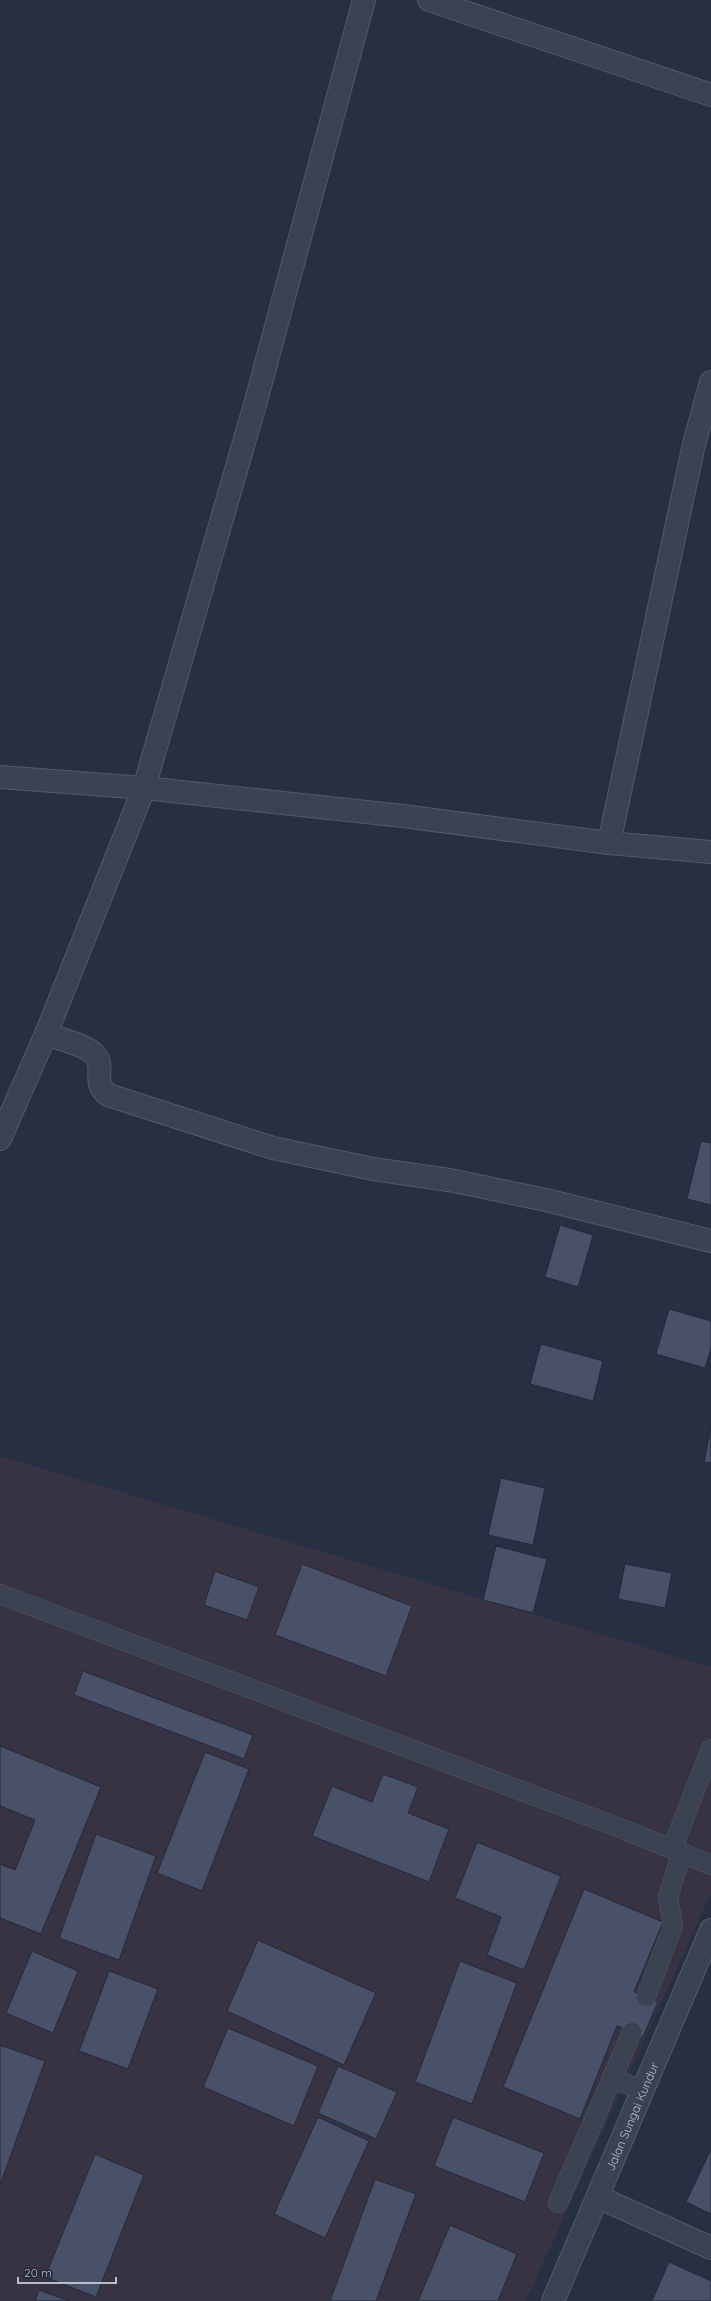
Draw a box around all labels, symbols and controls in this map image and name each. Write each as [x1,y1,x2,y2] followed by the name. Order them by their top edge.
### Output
[602,2059,662,2172] street label: Jalan Sungai Kundur
[18,2259,116,2285] scale bar
[24,2265,52,2280] text: 20 m

